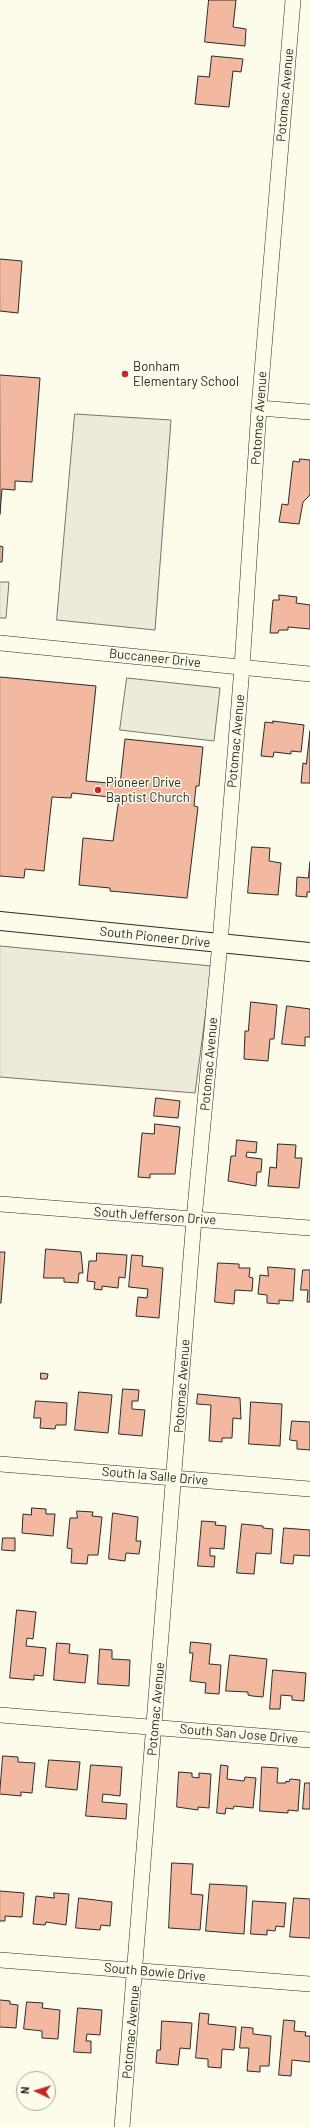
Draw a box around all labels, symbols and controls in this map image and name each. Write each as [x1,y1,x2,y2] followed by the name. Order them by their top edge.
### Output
[273,47,297,143] street label: Potomac Avenue
[133,359,239,390] place label: Bonham Elementary School
[120,369,130,379] marker: Bonham Elementary School
[248,370,270,466] street label: Potomac Avenue
[108,645,202,671] street label: Buccaneer Drive
[224,693,248,789] street label: Potomac Avenue
[106,775,190,806] place label: Pioneer Drive Baptist Church
[93,785,103,795] marker: Pioneer Drive Baptist Church
[99,923,211,951] street label: South Pioneer Drive
[197,1016,221,1112] street label: Potomac Avenue
[93,1204,217,1228] street label: South Jefferson Drive
[171,1338,193,1434] street label: Potomac Avenue
[101,1464,209,1488] street label: South la Salle Drive
[144,1661,168,1757] street label: Potomac Avenue
[179,1721,299,1747] street label: South San Jose Drive
[103,1960,207,1984] street label: South Bowie Drive
[119,1984,143,2080] street label: Potomac Avenue
[16,2071,56,2111] north arrow
[18,2086,31,2094] text: N

